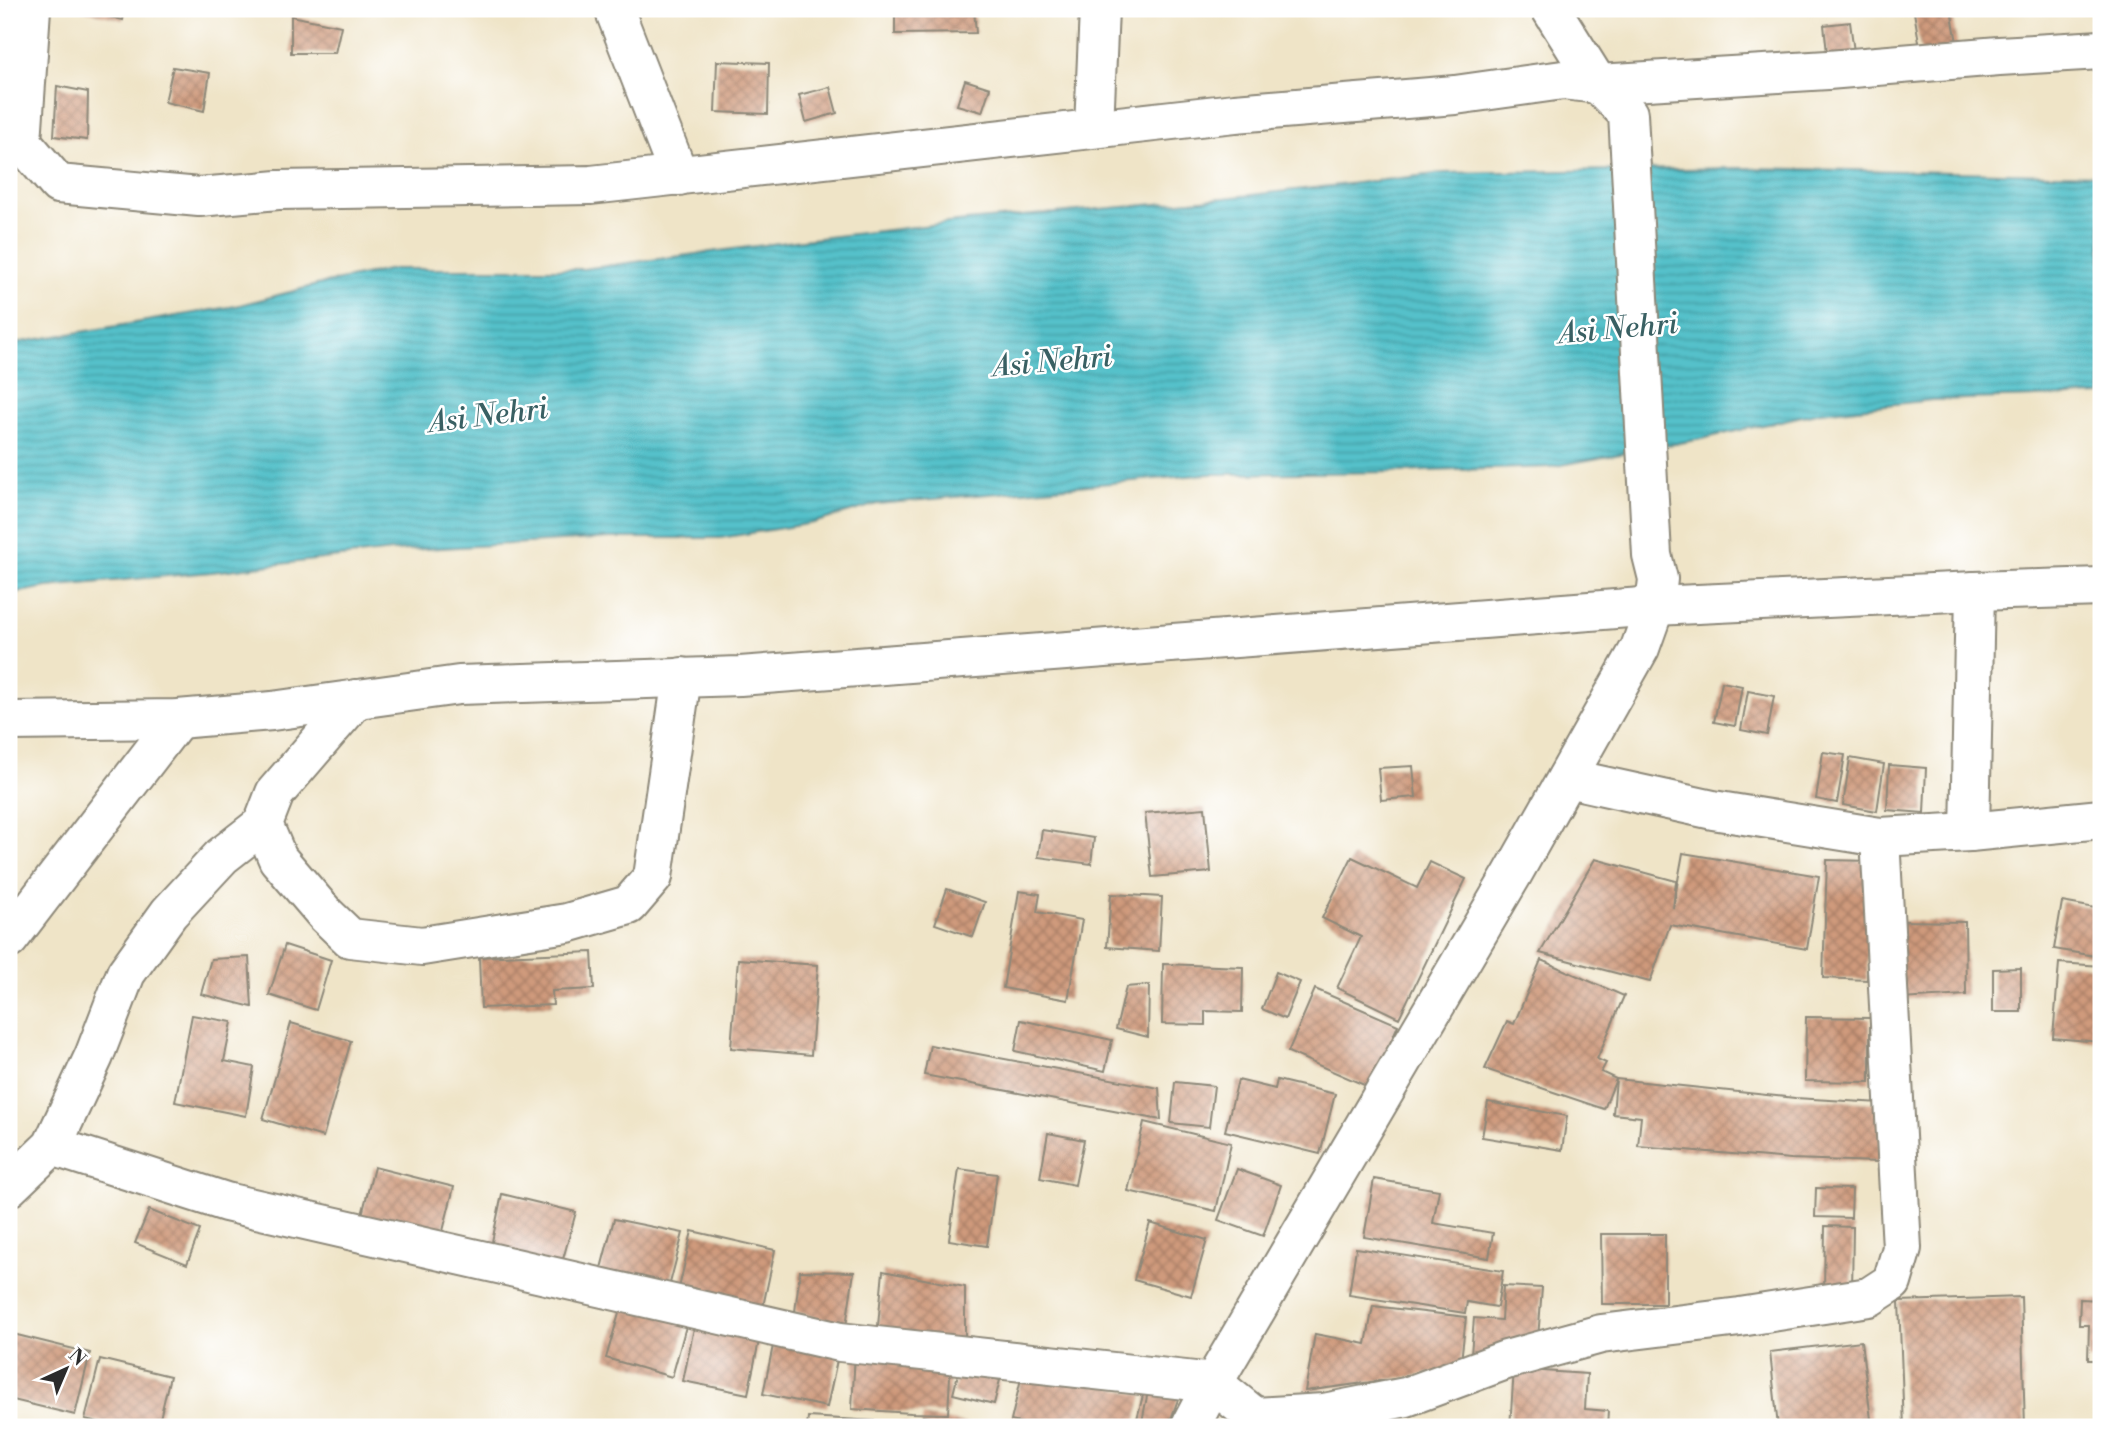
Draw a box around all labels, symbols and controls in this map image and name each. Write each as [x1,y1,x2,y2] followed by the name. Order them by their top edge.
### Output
[1554,305,1680,353] water label: Asi Nehri
[988,338,1114,386] water label: Asi Nehri
[423,390,551,443] water label: Asi Nehri
[32,1334,102,1404] north arrow
[63,1344,91,1371] text: N

